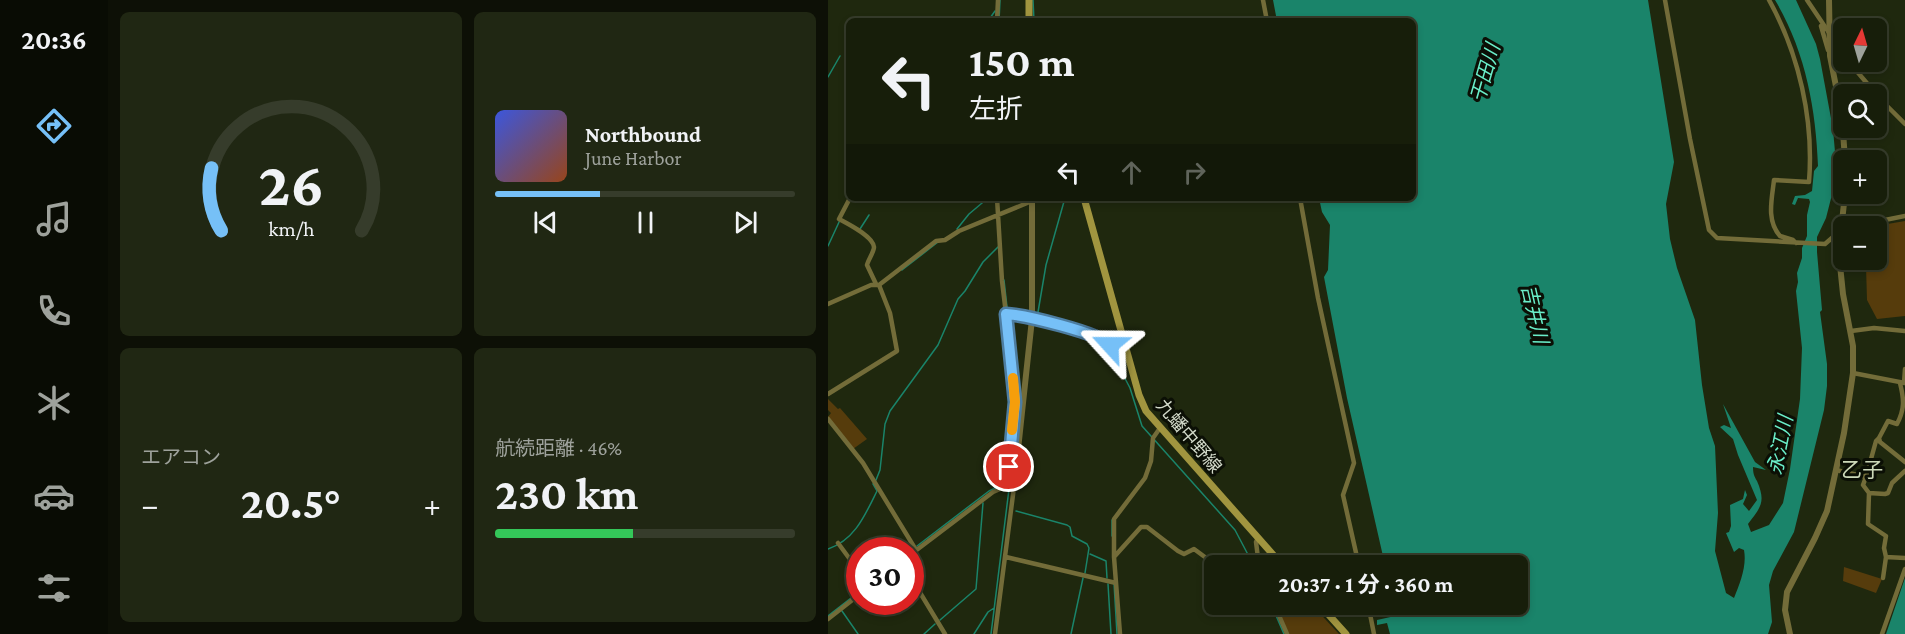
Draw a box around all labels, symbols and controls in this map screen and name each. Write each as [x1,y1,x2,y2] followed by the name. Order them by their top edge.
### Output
[1833,18,1887,72] north arrow
[1833,18,1887,270] map controls
[21,25,87,55] text: 20:36
[969,38,1074,85] text: 150 m
[1466,39,1504,105] water label: 干田川
[870,42,948,120] icon: left
[1833,84,1887,138] button: search
[969,94,1023,124] text: 左折
[33,105,75,147] icon: directions
[585,122,701,147] text: Northbound
[585,147,682,169] text: June Harbor
[258,149,324,218] text: 26
[1833,150,1887,204] button: +
[1052,156,1085,189] icon: left
[1115,156,1148,189] icon: ahead
[1178,156,1211,189] icon: right
[33,198,75,240] icon: music
[529,206,562,239] icon: previous
[629,206,662,239] icon: pause
[729,206,762,239] icon: next
[1833,216,1887,270] button: −
[268,218,315,242] text: km/h
[1518,282,1553,348] water label: 吉井川
[33,290,75,332] icon: phone
[1078,313,1142,377] position arrow
[33,382,75,424] icon: climate
[1152,395,1226,477] street label: 九蟠中野線
[1763,411,1797,477] water label: 永江川
[495,437,622,459] text: 航続距離 · 46%
[983,441,1034,492] pin
[141,446,221,468] text: エアコン
[992,450,1025,483] icon: arrive
[1841,458,1883,482] district label: 乙子
[495,469,638,519] text: 230 km
[33,475,75,517] icon: car
[241,478,341,528] text: 20.5°
[141,486,158,523] text: −
[424,486,441,523] text: +
[846,537,924,615] speed limit sign: 30
[33,567,75,609] icon: filters
[1279,572,1453,597] text: 20:37 · 1 分 · 360 m

